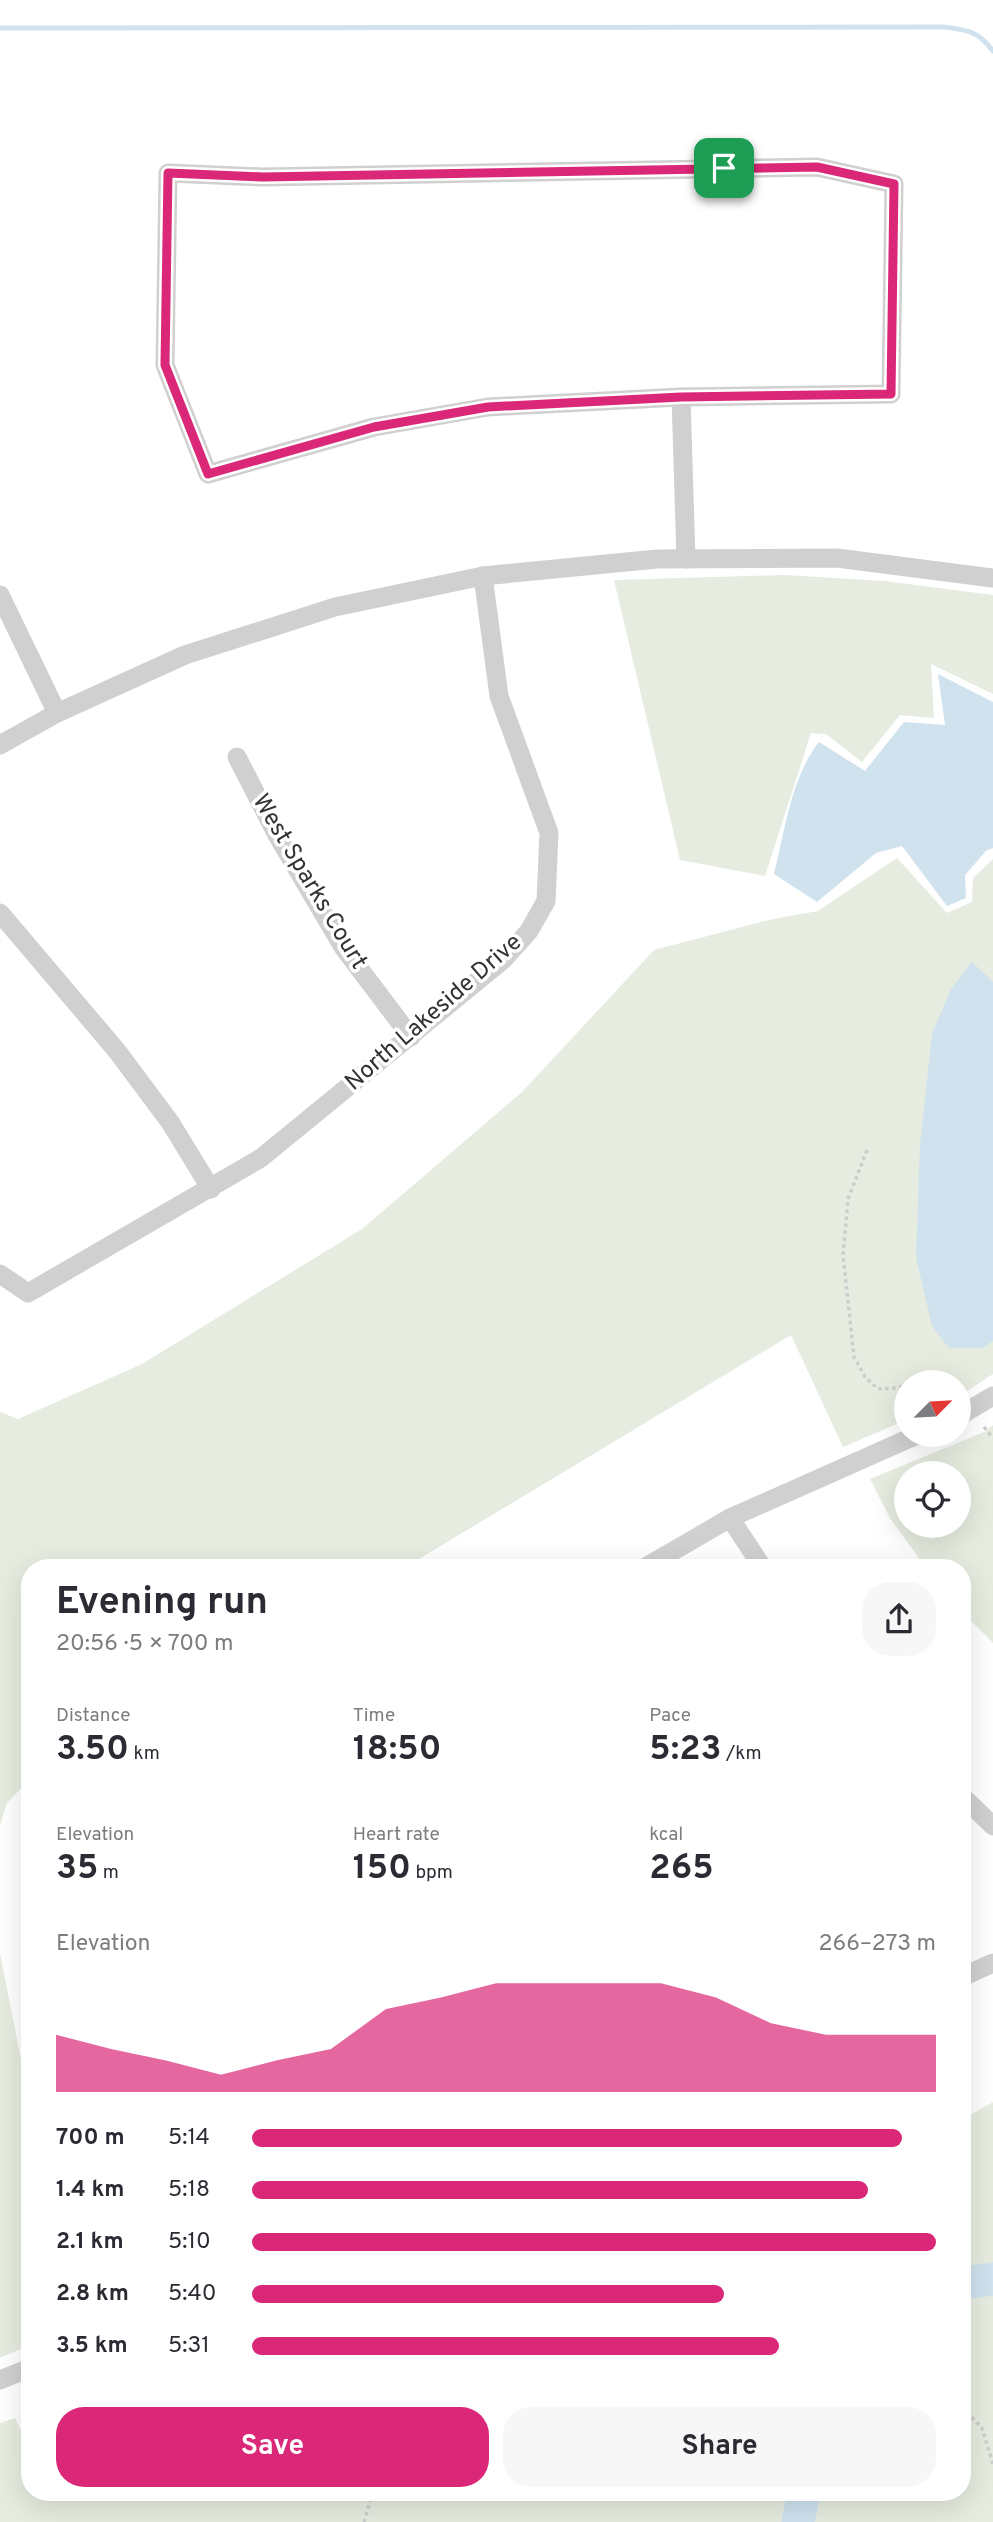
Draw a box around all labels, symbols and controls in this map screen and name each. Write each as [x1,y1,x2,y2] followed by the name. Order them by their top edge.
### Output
[694,138,754,198] pin
[705,149,743,187] icon: arrive
[245,789,373,975] street label: West Sparks Court
[339,928,529,1098] street label: North Lakeside Drive
[894,1370,971,1447] north arrow
[894,1370,971,1538] map controls
[894,1461,971,1538] button: locate
[56,1579,268,1628] text: Evening run
[862,1582,936,1656] button: share
[56,1630,233,1659] text: 20:56 · 5 × 700 m
[56,1704,131,1728] text: Distance
[353,1704,395,1728] text: Time
[649,1704,691,1728] text: Pace
[56,1728,129,1772] text: 3.50
[353,1728,442,1772] text: 18:50
[649,1728,722,1772] text: 5:23
[129,1742,160,1766] text: km
[722,1742,762,1766] text: /km
[56,1823,134,1847] text: Elevation
[353,1823,440,1847] text: Heart rate
[649,1823,683,1847] text: kcal
[56,1847,98,1891] text: 35
[353,1847,411,1891] text: 150
[649,1847,714,1891] text: 265
[98,1861,119,1885] text: m
[411,1861,453,1885] text: bpm
[56,1930,151,1959] text: Elevation
[818,1930,936,1959] text: 266–273 m
[56,2124,125,2153] text: 700 m
[168,2124,210,2153] text: 5:14
[56,2176,124,2205] text: 1.4 km
[168,2176,210,2205] text: 5:18
[56,2228,124,2257] text: 2.1 km
[168,2228,211,2257] text: 5:10
[56,2280,129,2309] text: 2.8 km
[168,2280,217,2309] text: 5:40
[56,2332,128,2361] text: 3.5 km
[168,2332,210,2361] text: 5:31
[56,2407,489,2487] button: Save
[503,2407,936,2487] button: Share

